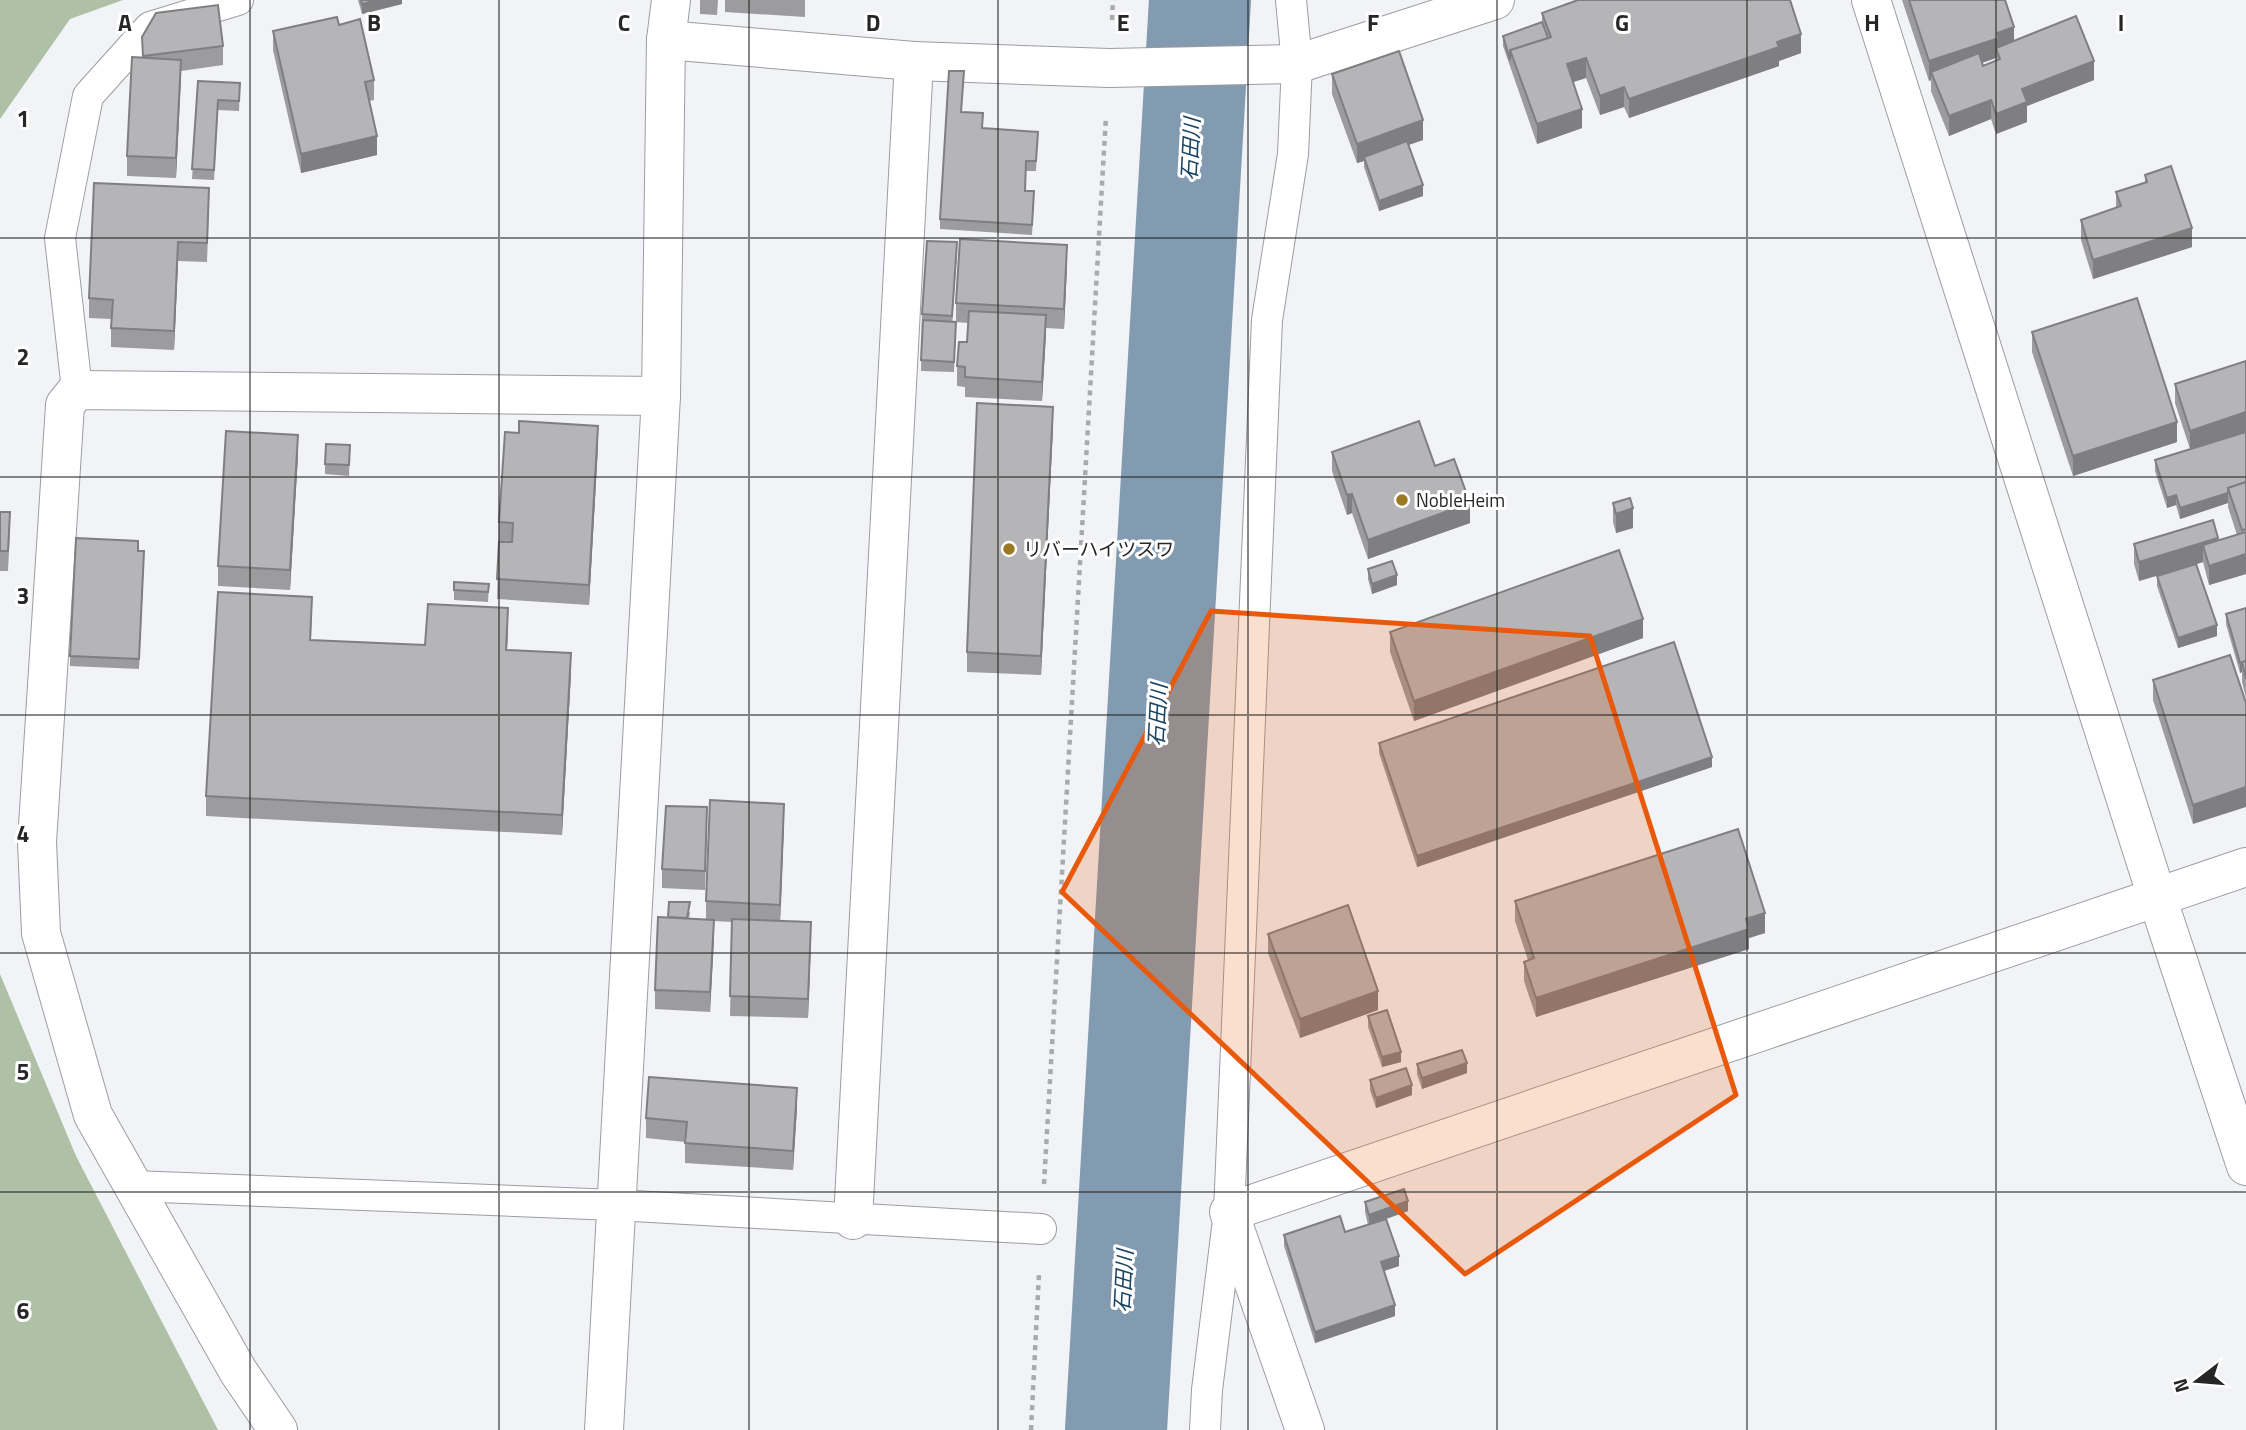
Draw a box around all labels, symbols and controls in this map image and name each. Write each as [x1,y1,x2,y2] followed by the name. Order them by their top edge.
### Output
[118,5,132,40] text: A
[367,5,381,40] text: B
[618,5,630,40] text: C
[866,5,880,40] text: D
[1117,5,1129,40] text: E
[1367,5,1379,40] text: F
[1615,5,1629,40] text: G
[1864,5,1880,40] text: H
[2118,5,2124,40] text: I
[17,101,29,136] text: 1
[1172,115,1208,181] water label: 石田川
[17,339,29,374] text: 2
[1416,485,1505,514] place label: NobleHeim
[1394,492,1410,508] marker: NobleHeim
[1023,534,1174,563] place label: リバーハイツスワ
[1001,541,1017,557] marker: リバーハイツスワ
[17,578,29,613] text: 3
[1139,681,1175,747] water label: 石田川
[17,816,29,851] text: 4
[17,1054,29,1089] text: 5
[1105,1247,1141,1313] water label: 石田川
[17,1293,30,1328] text: 6
[2162,1346,2232,1416] north arrow
[2164,1375,2196,1396] text: N

